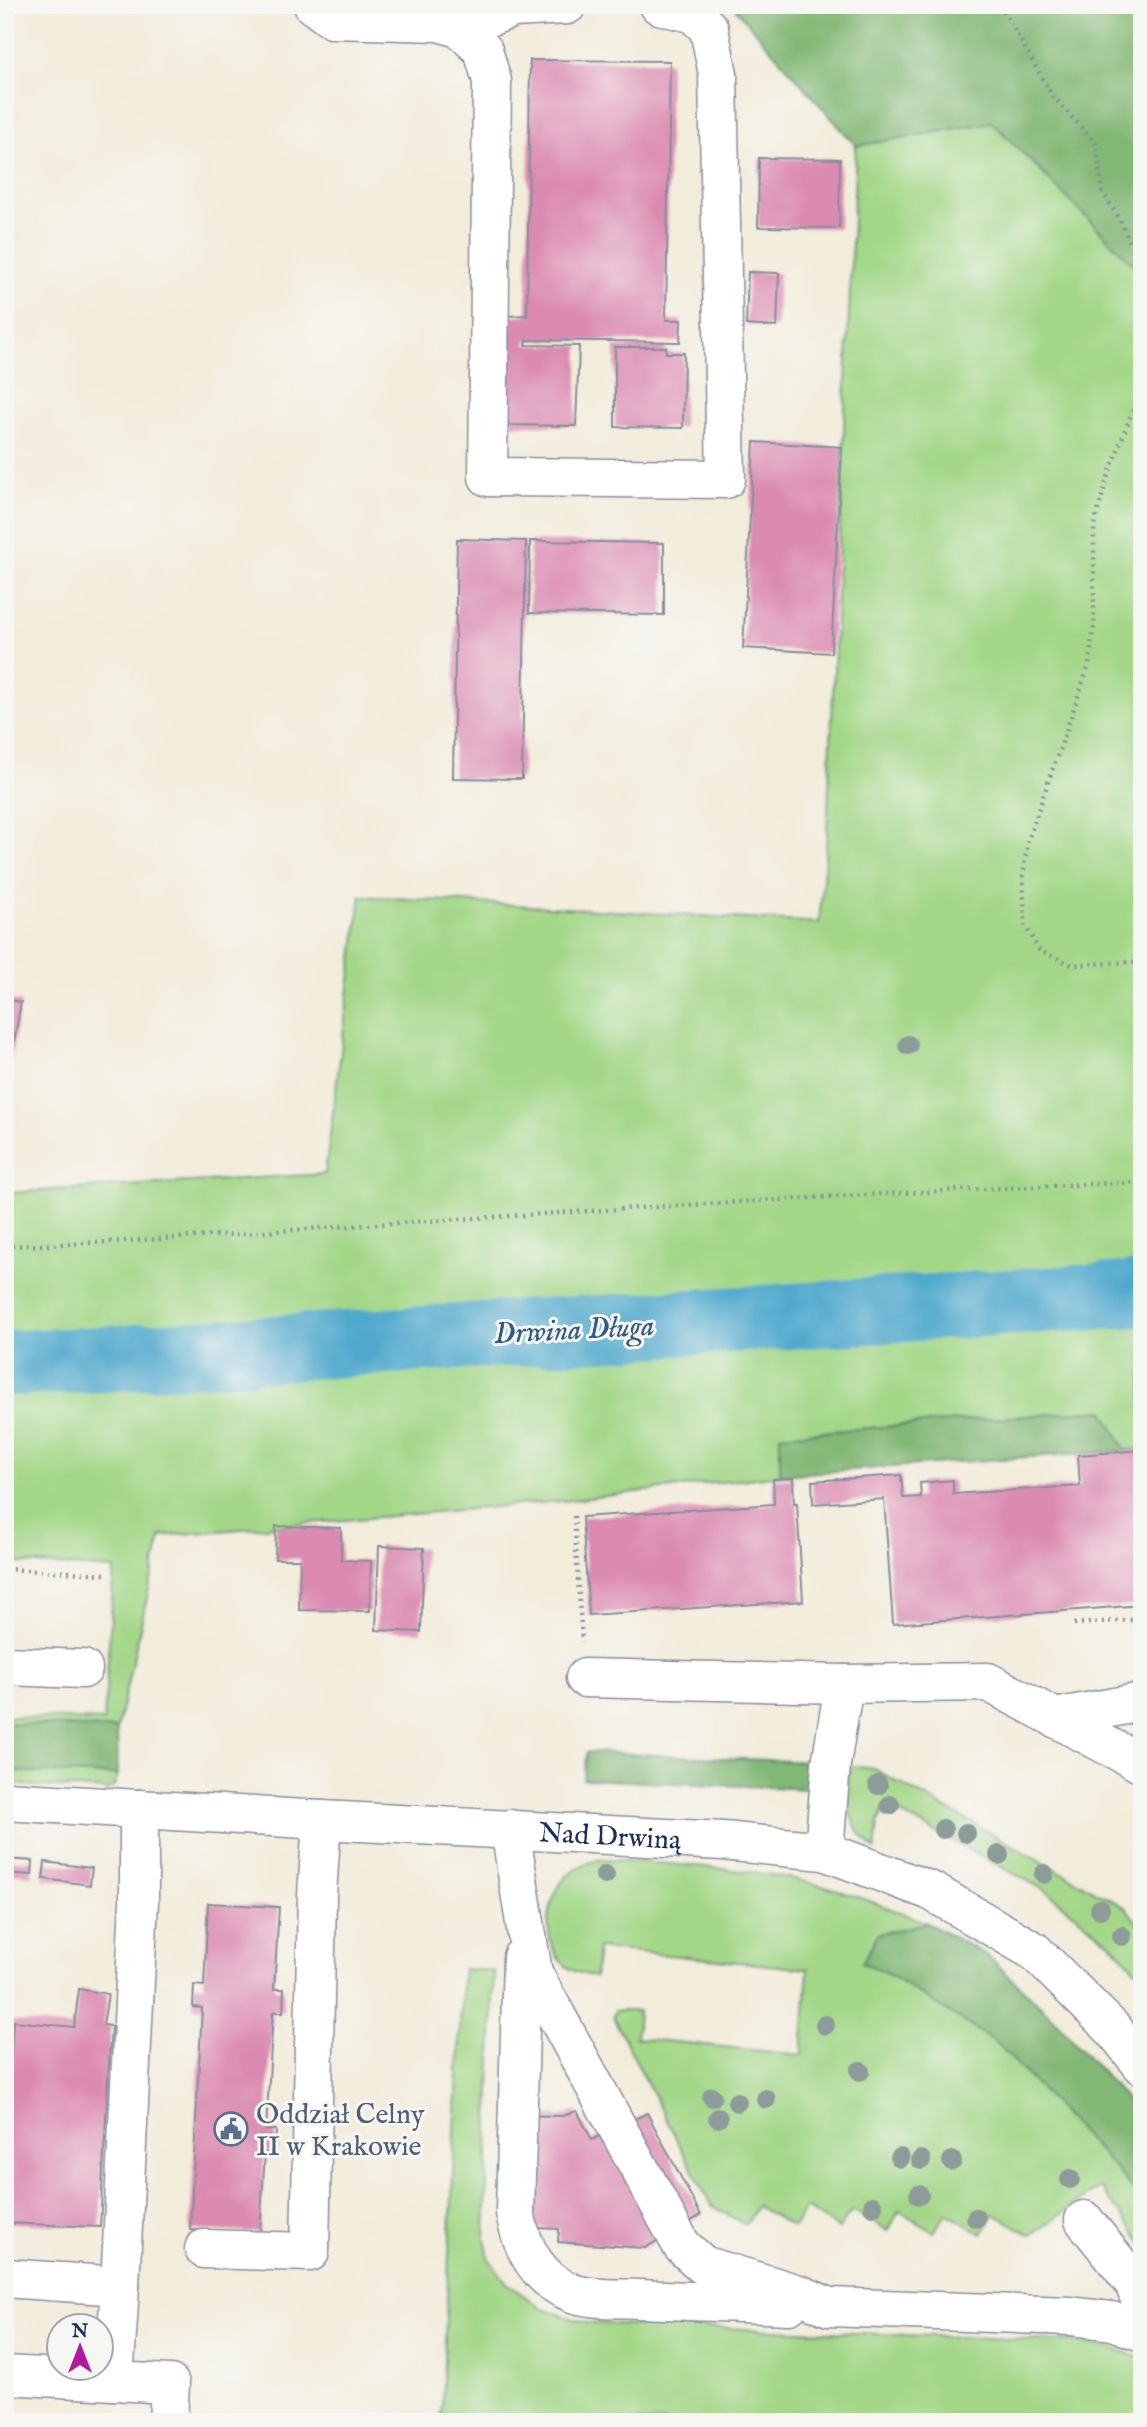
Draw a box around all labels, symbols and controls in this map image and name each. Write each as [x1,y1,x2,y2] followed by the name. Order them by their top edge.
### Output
[493,1308,655,1354] water label: Drwina Długa
[538,1816,684,1859] street label: Nad Drwiną
[256,2098,425,2165] place label: Oddział Celny II w Krakowie
[212,2110,250,2148] public building icon: Oddział Celny II w Krakowie
[46,2312,116,2382] north arrow
[71,2320,89,2344] text: N

